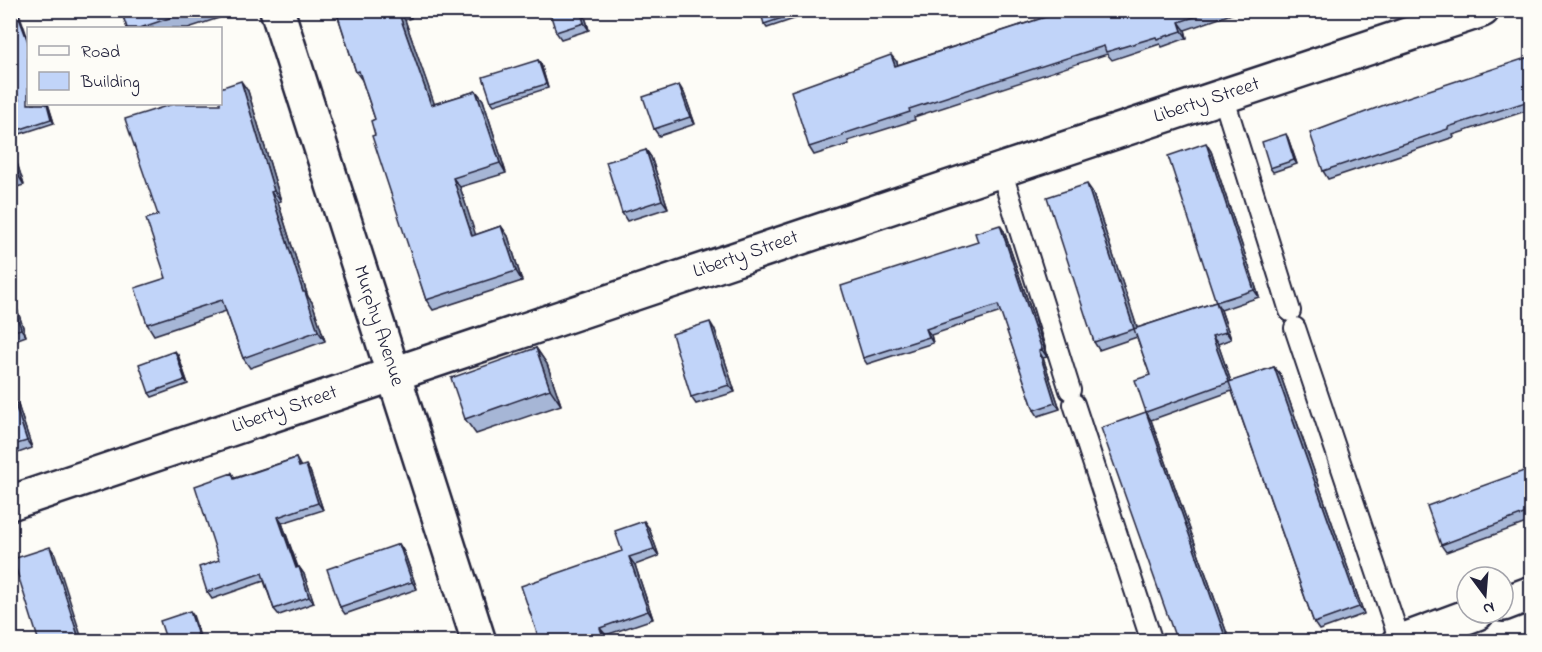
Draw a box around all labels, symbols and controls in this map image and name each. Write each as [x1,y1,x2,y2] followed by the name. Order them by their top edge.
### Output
[27,27,222,105] legend
[81,40,120,66] text: Road
[80,70,140,97] text: Building
[1150,70,1264,132] street label: Liberty Street
[689,223,803,287] street label: Liberty Street
[345,262,411,390] street label: Murphy Avenue
[228,378,342,442] street label: Liberty Street
[1455,565,1515,625] north arrow
[1480,594,1497,621] text: N

